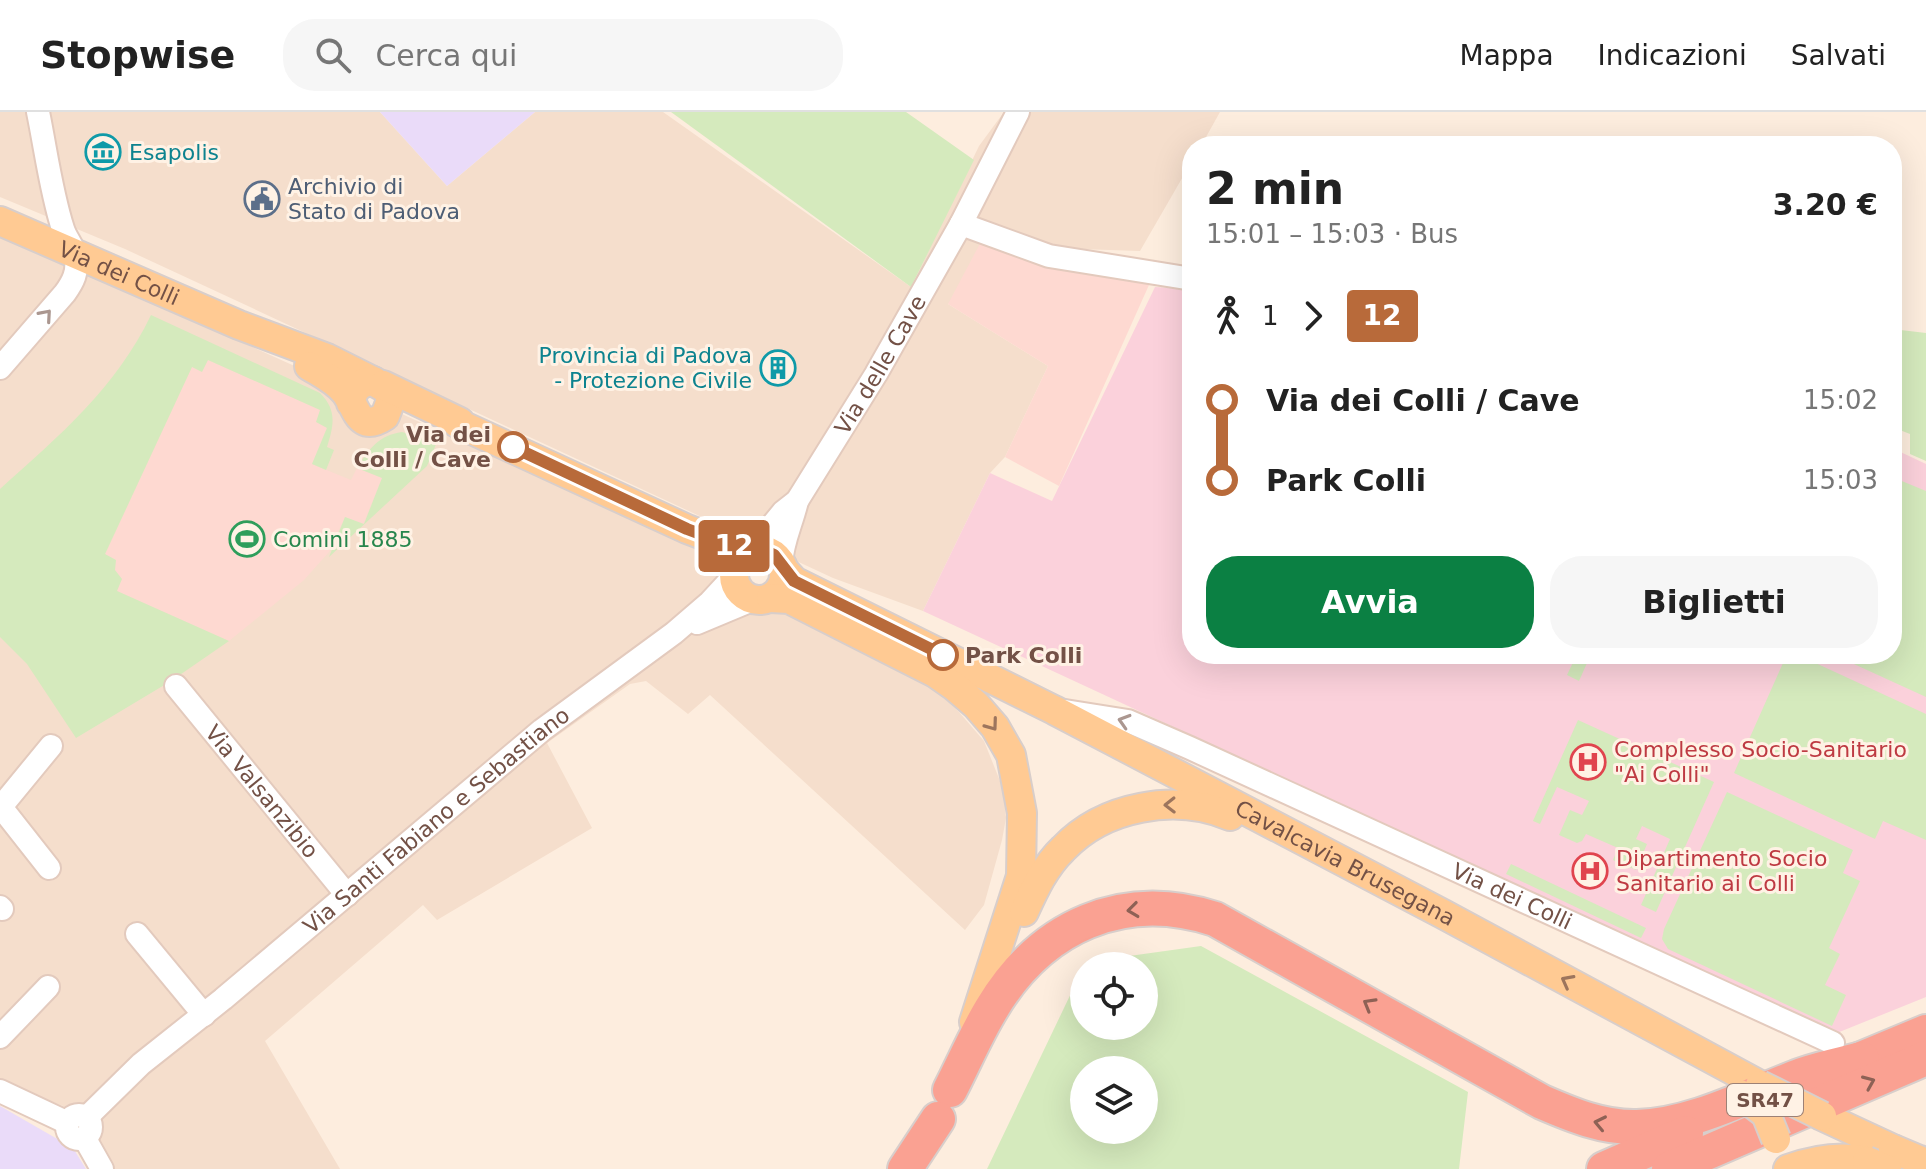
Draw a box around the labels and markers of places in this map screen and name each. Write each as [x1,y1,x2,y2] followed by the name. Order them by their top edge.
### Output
[84,133,122,171] museum icon: Esapolis
[129,140,219,165] place label: Esapolis
[288,174,460,224] place label: Archivio di Stato di Padova
[243,180,281,218] public building icon: Archivio di Stato di Padova
[539,343,752,393] place label: Provincia di Padova - Protezione Civile
[759,349,797,387] building icon: Provincia di Padova - Protezione Civile
[354,422,491,472] place label: Via dei Colli / Cave
[498,432,528,462] marker: Via dei Colli / Cave
[228,520,266,558] sports icon: Comini 1885
[273,527,412,552] place label: Comini 1885
[928,640,958,670] marker: Park Colli
[965,643,1082,668] place label: Park Colli
[1614,737,1907,787] place label: Complesso Socio-Sanitario "Ai Colli"
[1569,743,1607,781] hospital icon: Complesso Socio-Sanitario "Ai Colli"
[1616,846,1827,896] place label: Dipartimento Socio Sanitario ai Colli
[1571,852,1609,890] hospital icon: Dipartimento Socio Sanitario ai Colli

